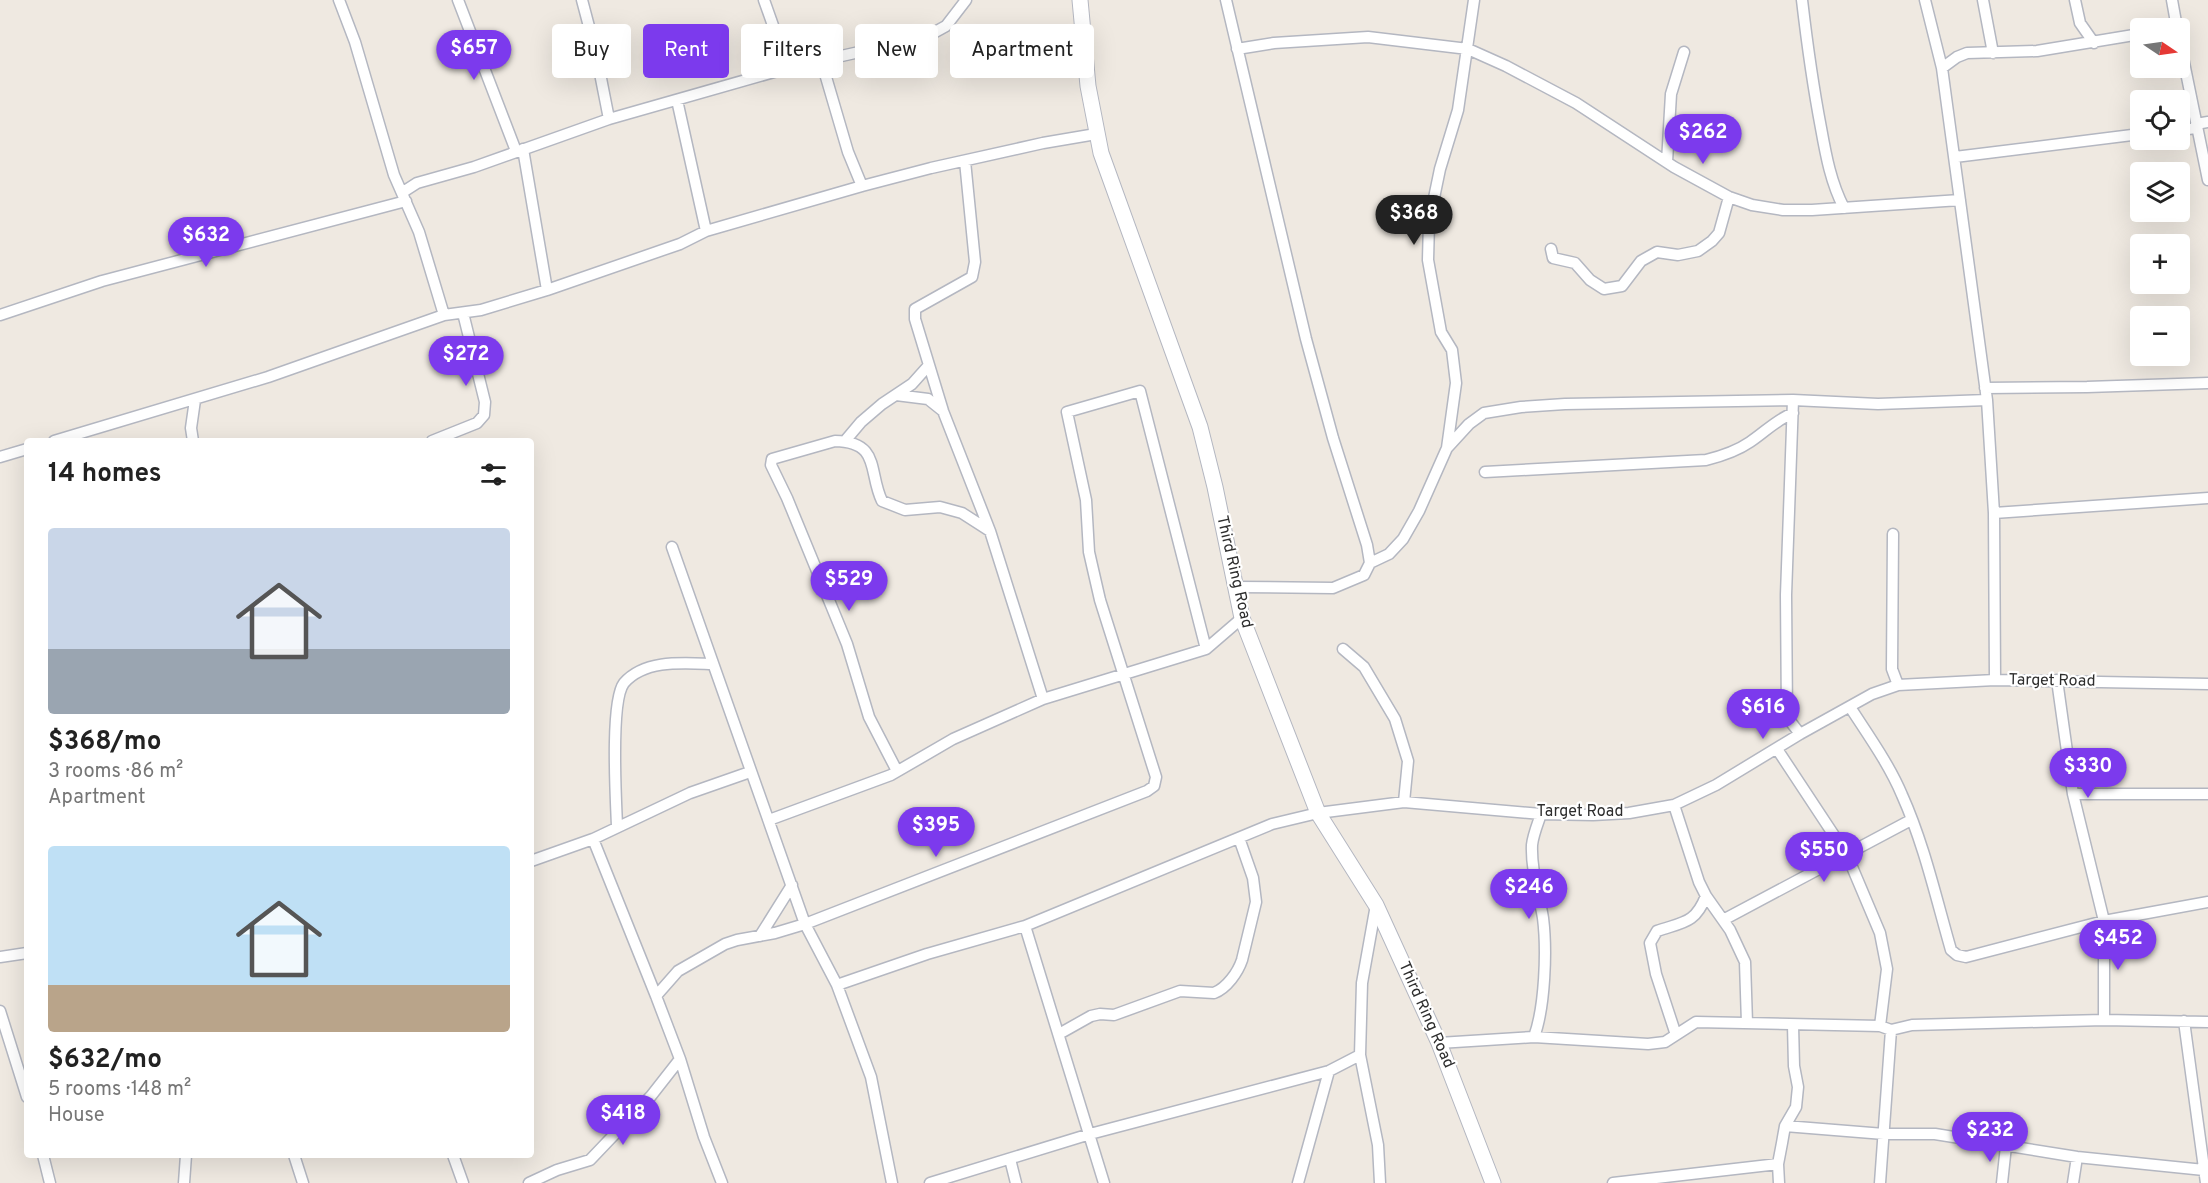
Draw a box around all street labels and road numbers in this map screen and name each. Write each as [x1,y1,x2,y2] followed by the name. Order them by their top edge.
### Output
[1211,514,1257,630] street label: Third Ring Road
[2008,670,2096,692] street label: Target Road
[1537,802,1623,822] street label: Target Road
[1394,959,1458,1071] street label: Third Ring Road

